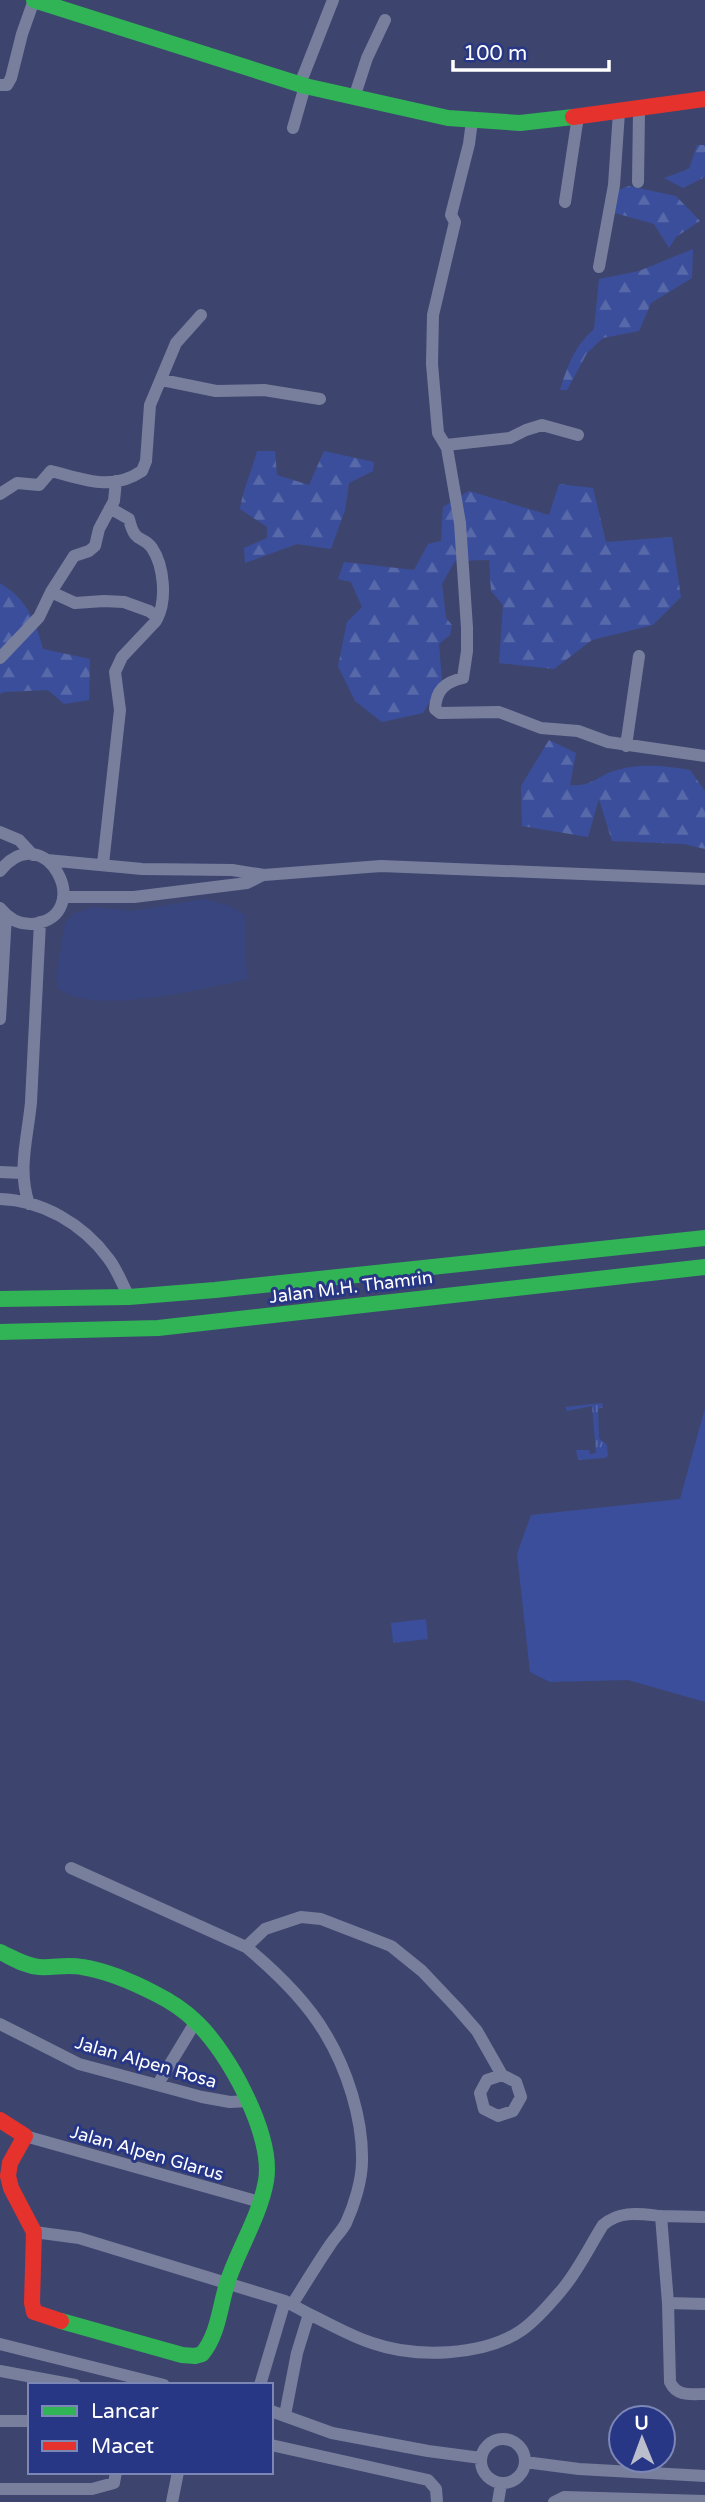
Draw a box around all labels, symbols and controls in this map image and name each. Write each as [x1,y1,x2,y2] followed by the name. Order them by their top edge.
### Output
[453,28,609,72] scale bar
[463,41,527,66] text: 100 m
[268,1266,434,1308] street label: Jalan M.H. Thamrin
[73,2031,219,2093] street label: Jalan Alpen Rosa
[68,2121,226,2185] street label: Jalan Alpen Glarus
[28,2383,273,2474] legend
[91,2399,159,2424] text: Lancar
[607,2404,677,2474] north arrow
[634,2412,649,2434] text: U
[91,2434,154,2459] text: Macet

